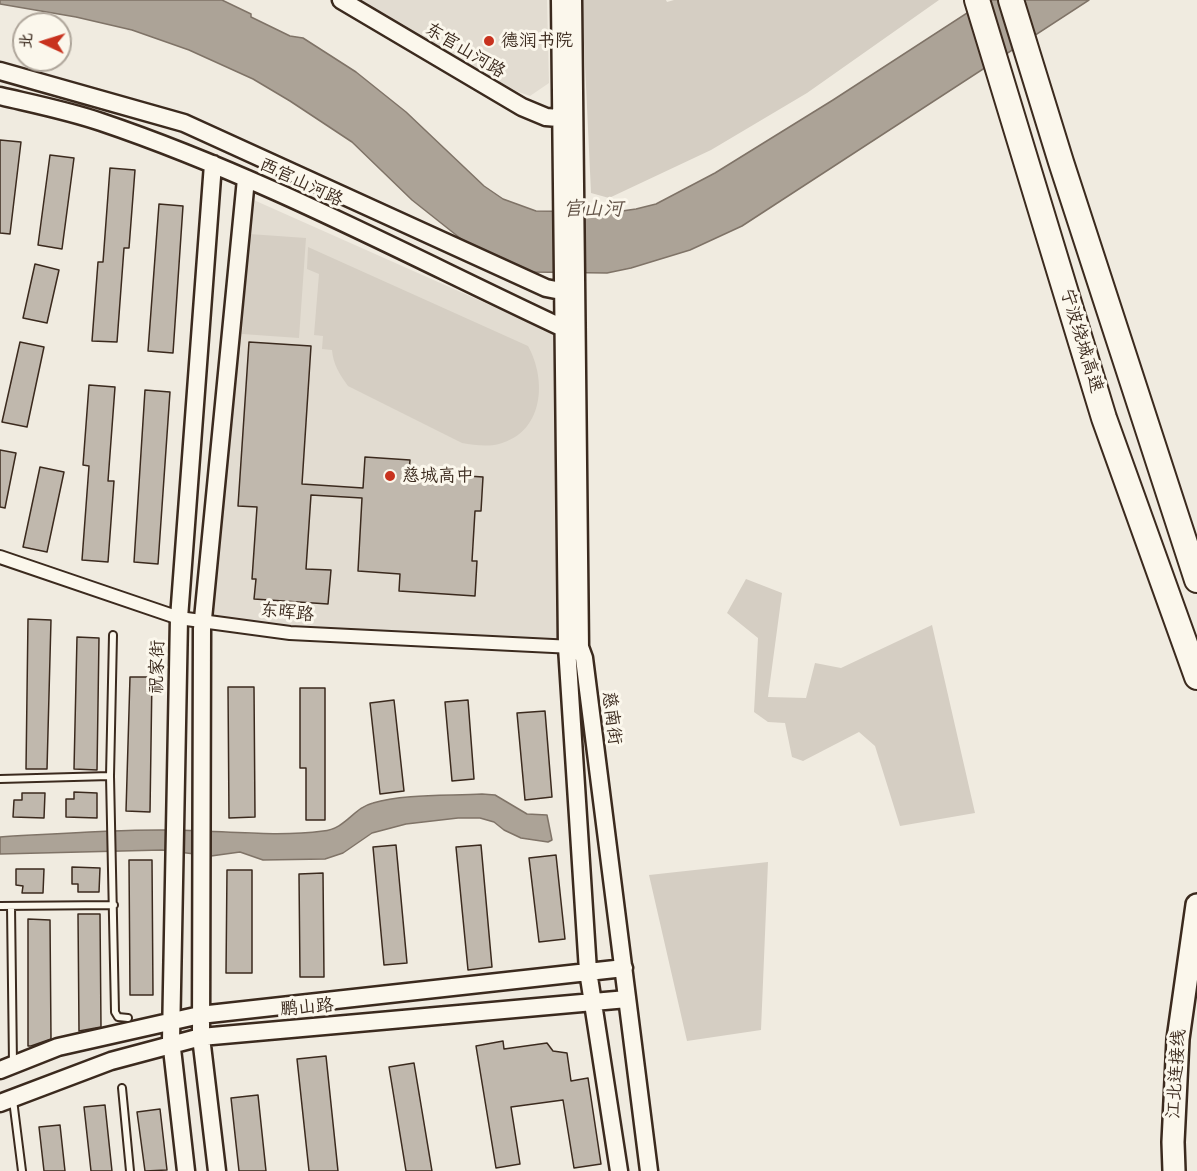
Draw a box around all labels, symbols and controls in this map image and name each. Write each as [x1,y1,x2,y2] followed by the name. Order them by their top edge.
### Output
[12,12,72,72] north arrow
[421,19,509,83] street label: 东官山河路
[501,30,573,52] place label: 德润书院
[16,32,37,50] text: 北
[482,34,496,48] marker: 德润书院
[256,154,346,212] street label: 西官山河路
[563,198,623,222] water label: 官山河
[1055,286,1107,396] street label: 宁波绕城高速
[402,465,474,487] place label: 慈城高中
[383,469,397,483] marker: 慈城高中
[259,599,315,627] street label: 东晖路
[147,640,169,694] street label: 祝家街
[597,690,625,746] street label: 慈南街
[279,995,335,1021] street label: 鹏山路
[1163,1028,1191,1120] street label: 江北连接线

